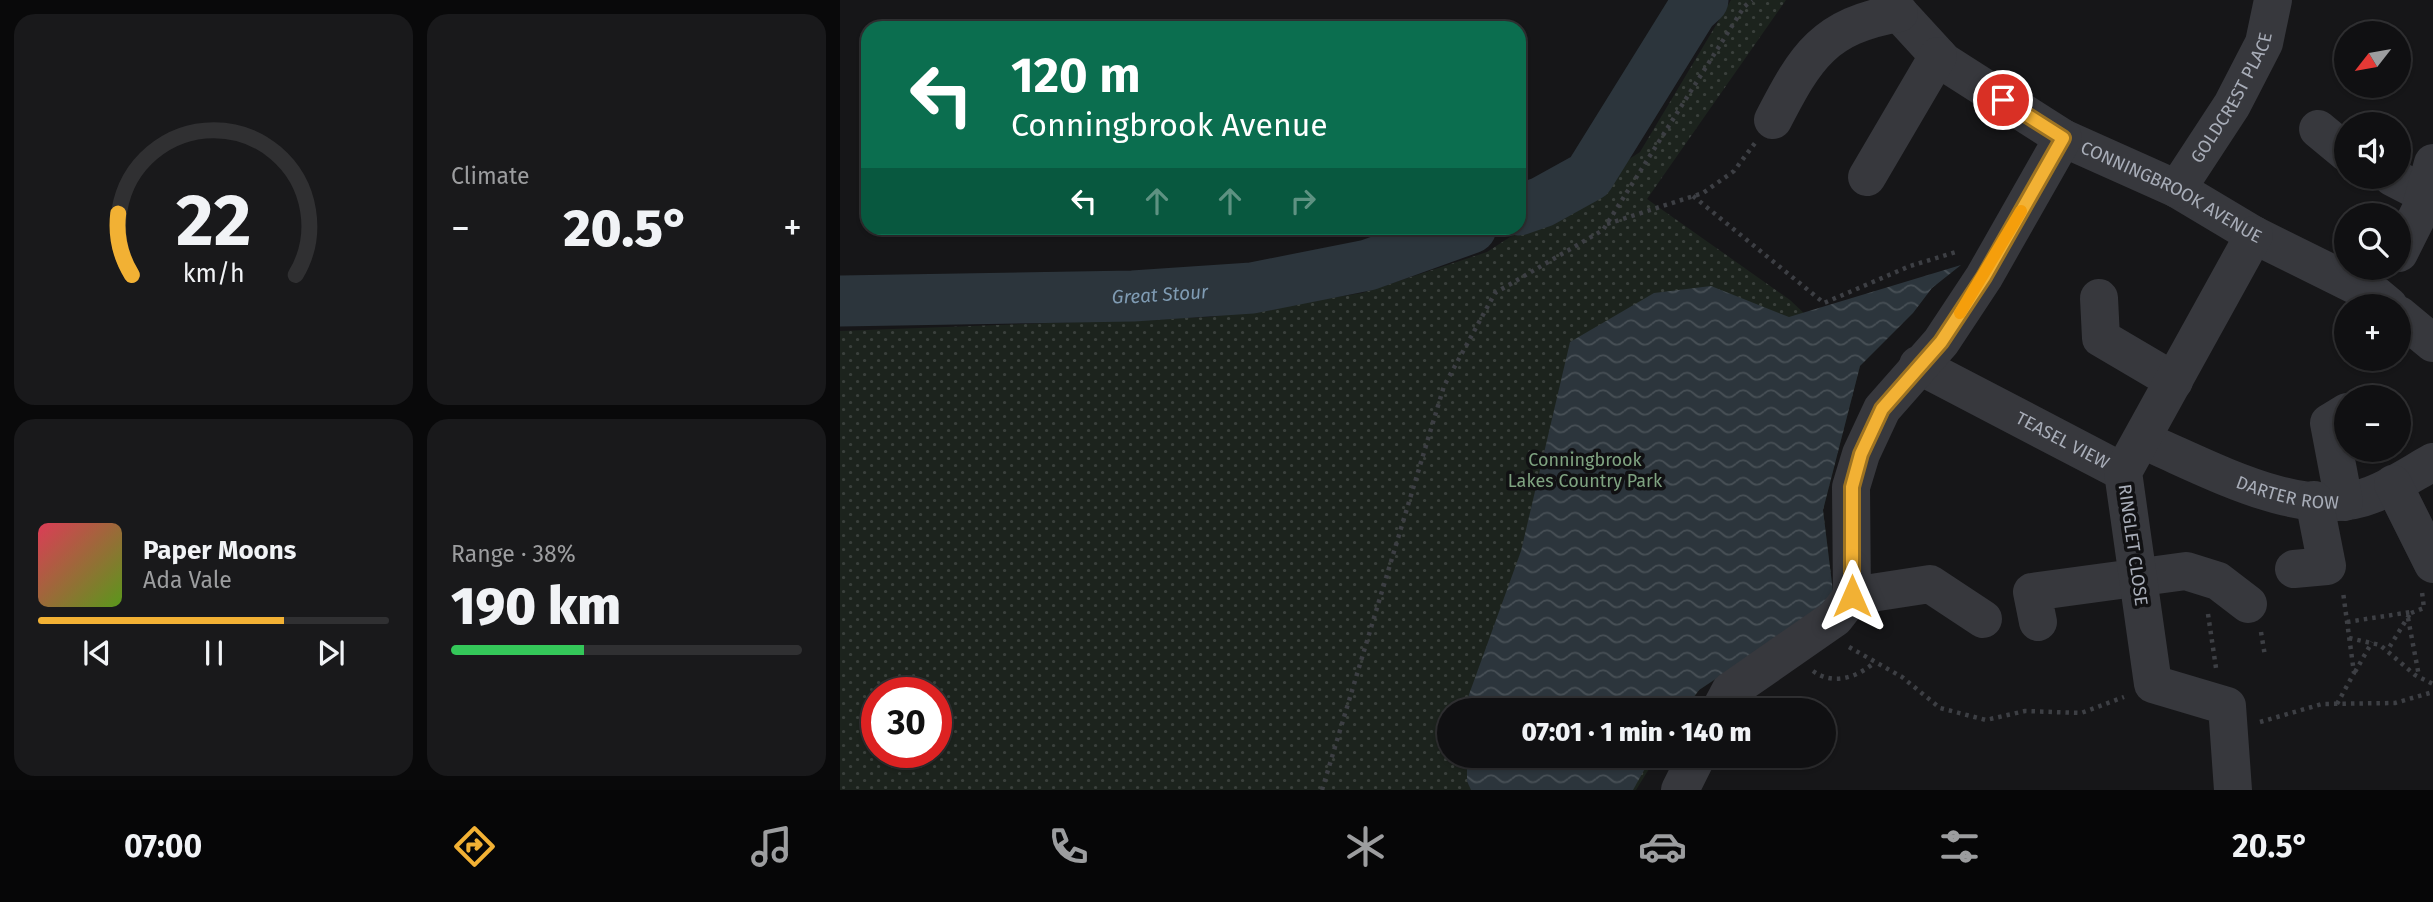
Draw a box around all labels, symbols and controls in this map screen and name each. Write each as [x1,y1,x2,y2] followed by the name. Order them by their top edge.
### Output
[2334,21,2412,98] north arrow
[2334,21,2411,462] map controls
[2186,30,2277,167] street label: GOLDCREST PLACE
[1011,46,1141,105] text: 120 m
[896,49,987,140] icon: left
[1973,70,2033,130] pin
[1984,81,2022,119] icon: arrive
[1011,106,1328,144] text: Conningbrook Avenue
[2334,112,2411,189] button: sound
[2077,136,2265,248] street label: CONNINGBROOK AVENUE
[451,162,530,190] text: Climate
[176,178,251,265] text: 22
[1065,182,1103,220] icon: left
[1138,182,1176,220] icon: ahead
[1211,182,1249,220] icon: ahead
[1284,182,1322,220] icon: right
[564,197,690,260] text: 20.5°
[2334,203,2411,280] button: search
[451,205,470,251] text: −
[783,205,802,251] text: +
[183,259,244,289] text: km/h
[1111,279,1210,308] water label: Great Stour
[2334,294,2411,371] button: +
[2334,385,2411,462] button: −
[2012,407,2113,474] street label: TEASEL VIEW
[1508,449,1663,492] park label: Conningbrook Lakes Country Park
[2233,471,2339,514] street label: DARTER ROW
[2114,483,2152,607] street label: RINGLET CLOSE
[143,535,296,566] text: Paper Moons
[451,540,576,568] text: Range · 38%
[1815,559,1889,633] position arrow
[143,566,232,594] text: Ada Vale
[451,575,621,638] text: 190 km
[78,634,116,672] icon: previous
[195,634,233,672] icon: pause
[312,634,350,672] icon: next
[861,677,952,768] speed limit sign: 30
[1522,717,1751,748] text: 07:01 · 1 min · 140 m
[450,822,499,871] icon: directions
[747,822,796,871] icon: music
[1044,822,1093,871] icon: phone
[1341,822,1390,871] icon: climate
[1638,822,1687,871] icon: car
[1935,822,1984,871] icon: filters
[124,827,202,865] text: 07:00
[2232,827,2309,865] text: 20.5°

